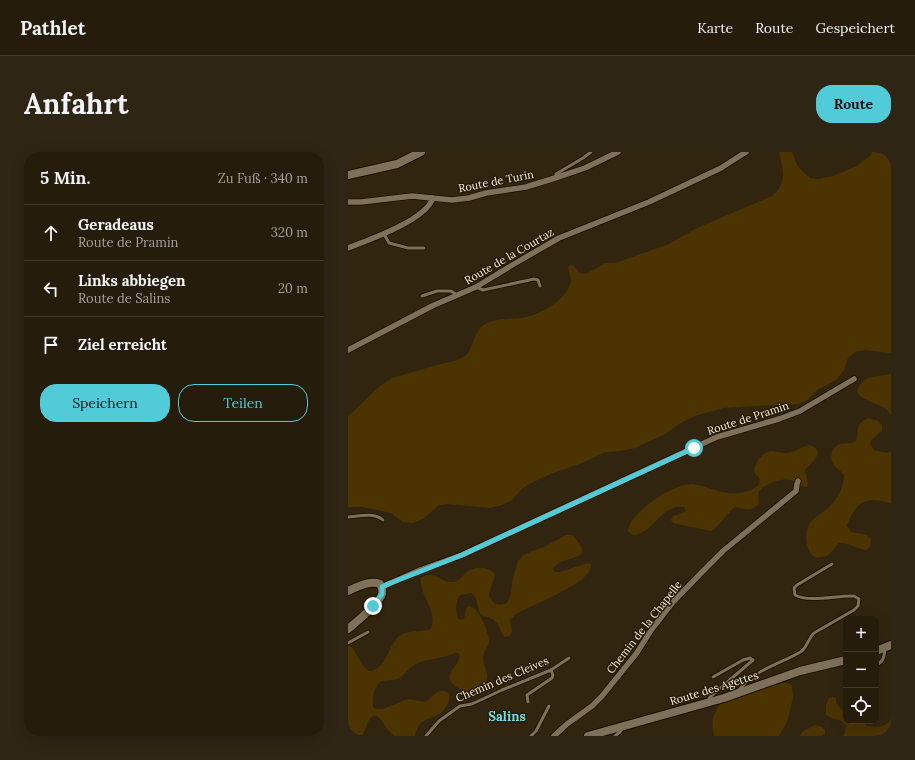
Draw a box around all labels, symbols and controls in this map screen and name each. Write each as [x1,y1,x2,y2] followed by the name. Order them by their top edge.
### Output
[20,16,85,40] text: Pathlet
[697,19,733,37] text: Karte
[755,19,793,37] text: Route
[815,19,895,37] text: Gespeichert
[816,85,891,123] button: Route
[24,86,128,122] text: Anfahrt
[40,167,90,189] text: 5 Min.
[457,167,535,195] street label: Route de Turin
[218,170,308,187] text: Zu Fuß · 340 m
[78,215,154,234] text: Geradeaus
[40,222,62,244] icon: ahead
[271,224,308,241] text: 320 m
[462,224,557,287] street label: Route de la Courtaz
[78,234,178,251] text: Route de Pramin
[78,271,186,290] text: Links abbiegen
[40,278,62,300] icon: left
[278,280,308,297] text: 20 m
[78,290,170,307] text: Route de Salins
[40,334,62,356] icon: arrive
[78,335,167,354] text: Ziel erreicht
[40,384,170,422] button: Speichern
[178,384,308,422] button: Teilen
[705,398,791,438] street label: Route de Pramin
[685,439,703,457] route start
[603,578,685,676] street label: Chemin de la Chapelle
[364,597,382,615] route end
[843,616,879,724] map controls
[843,616,879,652] button: +
[843,652,879,688] button: −
[453,653,551,705] street label: Chemin des Cleives
[668,668,760,708] street label: Route des Agettes
[843,688,879,724] button: locate
[488,708,526,725] district label: Salins

